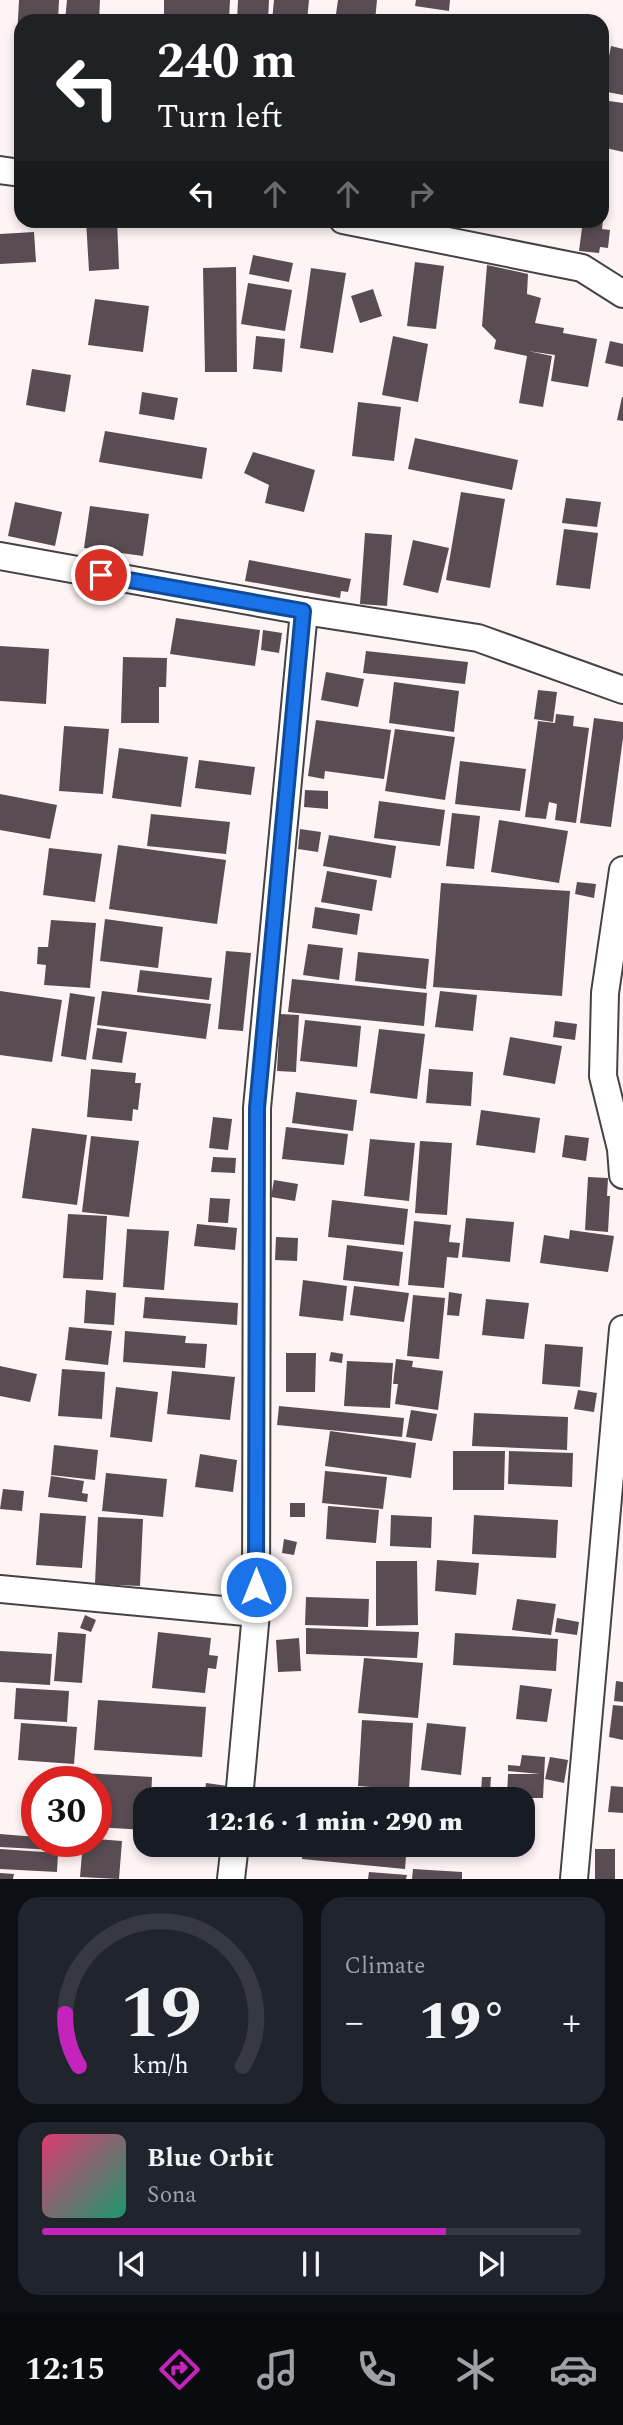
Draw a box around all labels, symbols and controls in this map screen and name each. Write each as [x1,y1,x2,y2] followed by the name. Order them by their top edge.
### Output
[157,25,296,100] text: 240 m
[42,42,133,133] icon: left
[157,93,283,142] text: Turn left
[183,175,221,213] icon: left
[256,175,294,213] icon: ahead
[329,175,367,213] icon: ahead
[402,175,440,213] icon: right
[71,545,131,605] pin
[82,556,120,594] icon: arrive
[219,1550,293,1624] position arrow
[21,1766,112,1857] speed limit sign: 30
[205,1802,463,1842] text: 12:16 · 1 min · 290 m
[345,1949,425,1984] text: Climate
[119,1960,201,2071] text: 19
[419,1983,507,2062] text: 19°
[345,1994,364,2052] text: −
[562,1994,581,2052] text: +
[132,2047,188,2085] text: km/h
[147,2138,274,2178] text: Blue Orbit
[147,2178,197,2213] text: Sona
[113,2245,151,2283] icon: previous
[292,2245,330,2283] icon: pause
[472,2245,510,2283] icon: next
[25,2345,105,2394] text: 12:15
[155,2345,204,2394] icon: directions
[253,2345,302,2394] icon: music
[352,2345,401,2394] icon: phone
[451,2345,500,2394] icon: climate
[549,2345,598,2394] icon: car

